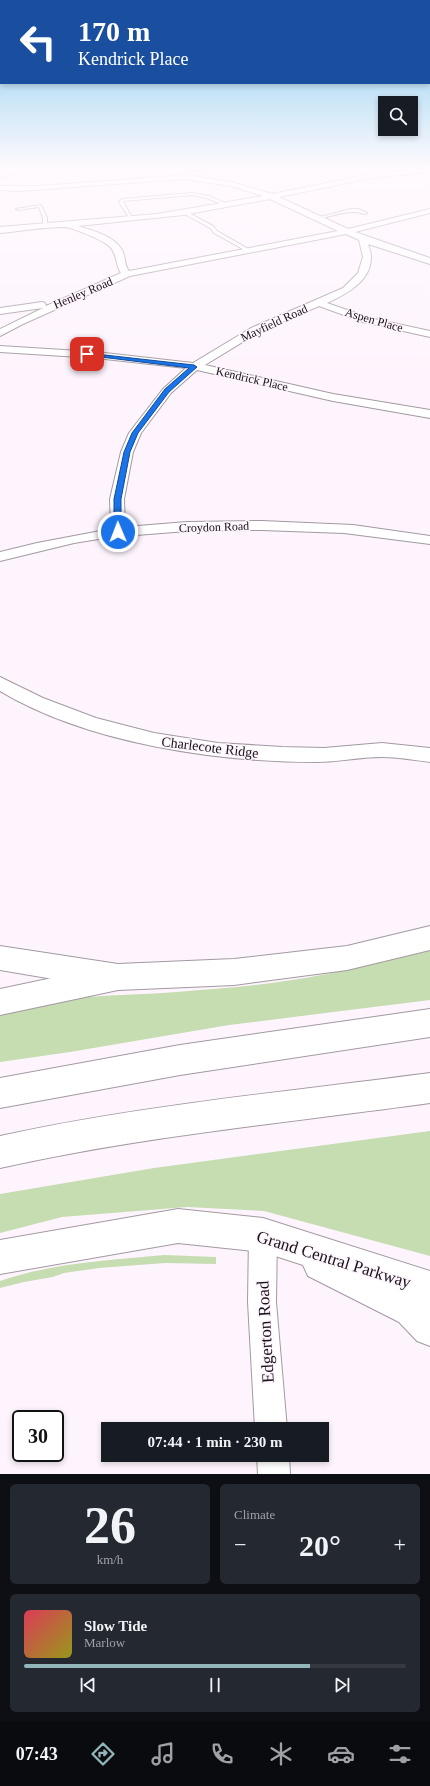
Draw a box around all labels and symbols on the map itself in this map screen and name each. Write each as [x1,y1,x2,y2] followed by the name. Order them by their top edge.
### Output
[51,274,115,312] street label: Henley Road
[238,301,310,345] street label: Mayfield Road
[343,305,405,335] street label: Aspen Place
[70,337,104,371] pin
[215,364,289,394] street label: Kendrick Place
[97,511,139,553] position arrow
[179,519,249,535] street label: Croydon Road
[161,734,259,761] street label: Charlecote Ridge
[254,1227,414,1292] street label: Grand Central Parkway
[253,1280,278,1384] street label: Edgerton Road
[12,1410,64,1462] speed limit sign: 30

